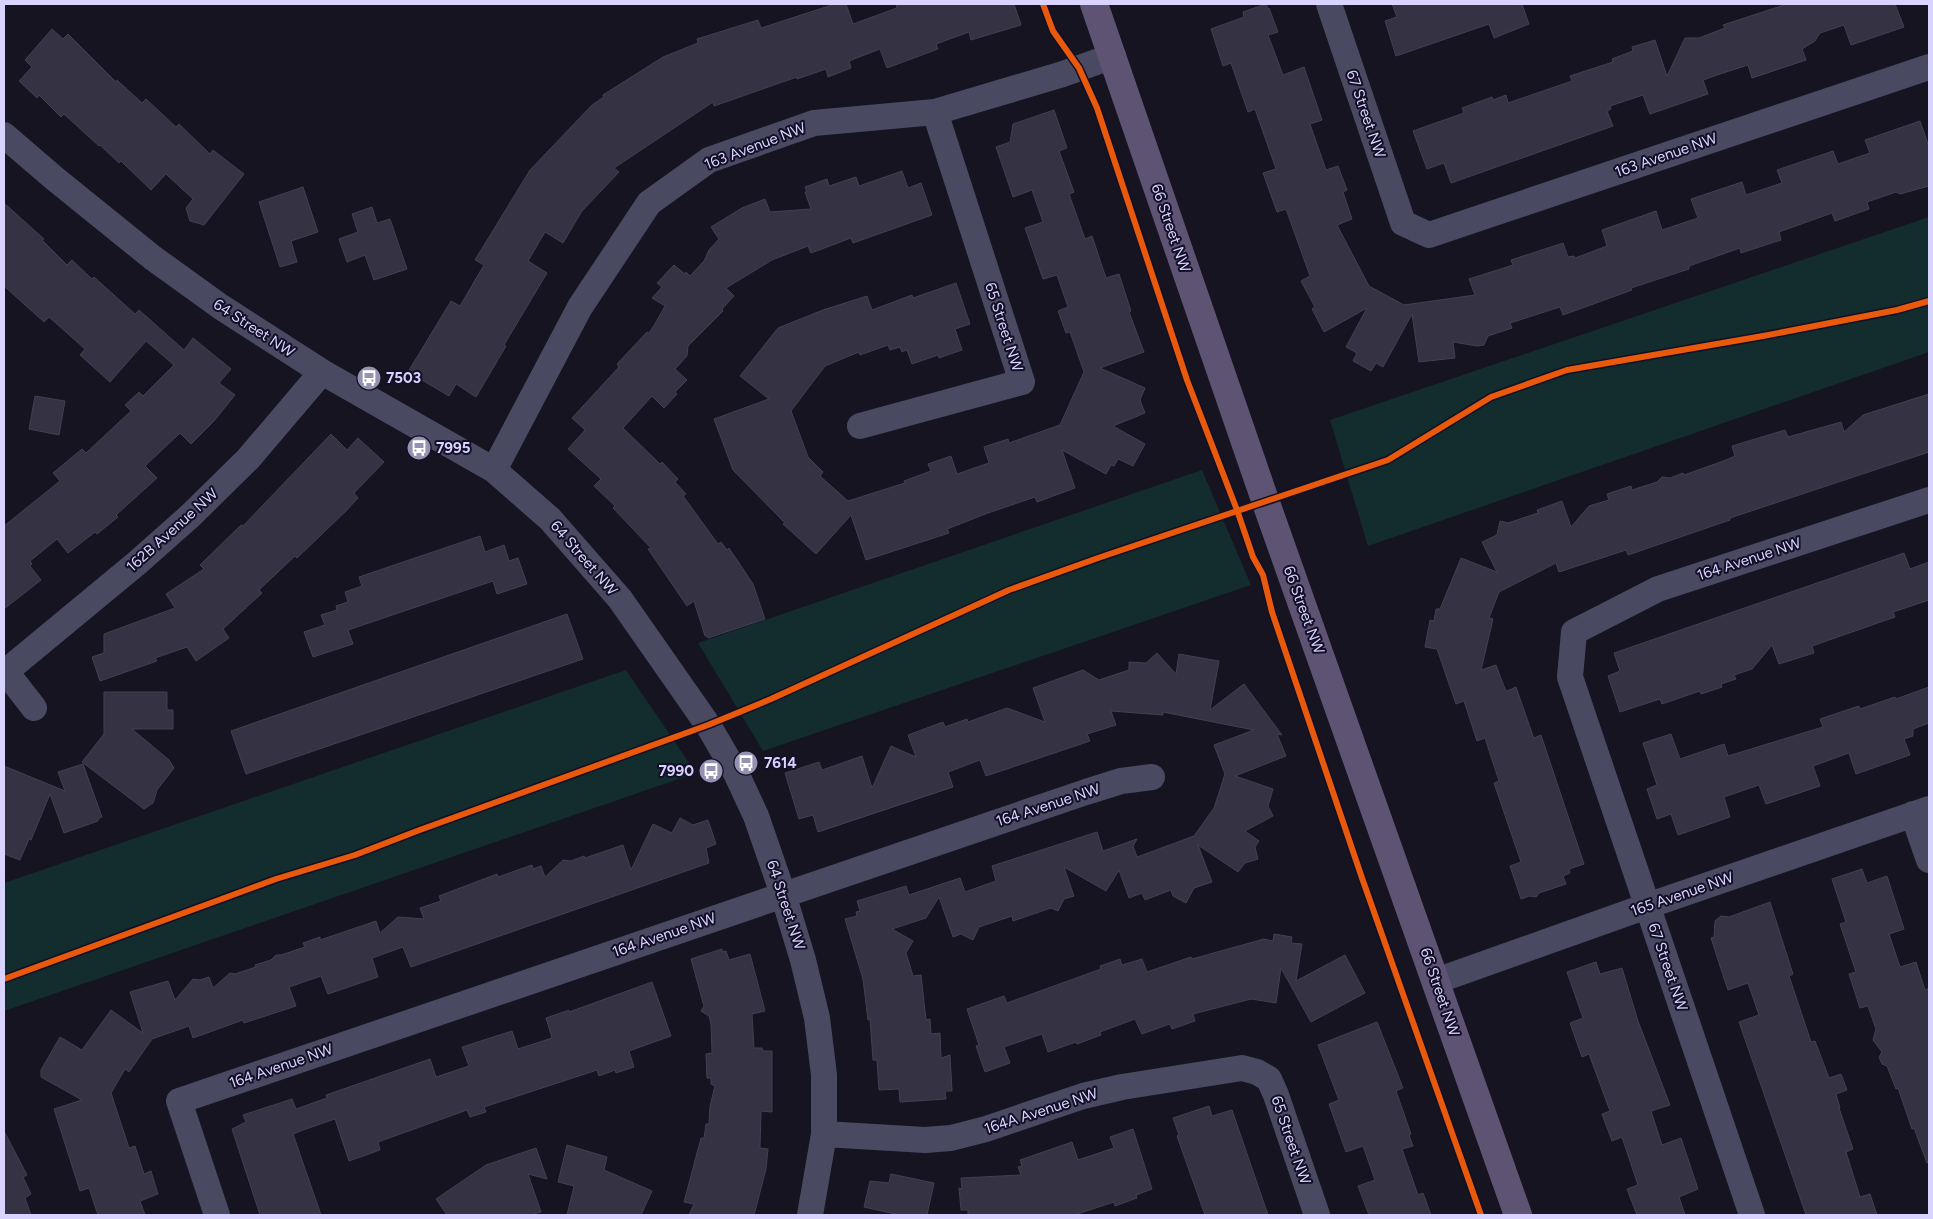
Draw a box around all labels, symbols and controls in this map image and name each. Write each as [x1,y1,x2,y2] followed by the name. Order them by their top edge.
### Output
[1343,68,1390,161] street label: 67 Street NW
[702,118,809,174] street label: 163 Avenue NW
[1612,129,1720,181] street label: 163 Avenue NW
[1147,181,1195,275] street label: 66 Street NW
[981,280,1027,374] street label: 65 Street NW
[210,295,298,361] street label: 64 Street NW
[356,365,382,391] bus stop icon: 7503
[386,369,421,387] place label: 7503
[406,435,432,461] bus stop icon: 7995
[436,439,471,457] place label: 7995
[123,484,222,576] street label: 162B Avenue NW
[547,517,622,600] street label: 64 Street NW
[1695,534,1804,584] street label: 164 Avenue NW
[1280,564,1328,657] street label: 66 Street NW
[733,750,759,776] bus stop icon: 7614
[764,754,797,772] place label: 7614
[698,758,724,784] bus stop icon: 7990
[659,762,694,780] place label: 7990
[994,780,1103,830] street label: 164 Avenue NW
[763,858,809,953] street label: 64 Street NW
[1628,868,1736,920] street label: 165 Avenue NW
[610,909,719,961] street label: 164 Avenue NW
[1645,921,1692,1014] street label: 67 Street NW
[1416,945,1464,1039] street label: 66 Street NW
[227,1040,336,1092] street label: 164 Avenue NW
[982,1084,1101,1138] street label: 164A Avenue NW
[1267,1093,1315,1187] street label: 65 Street NW

